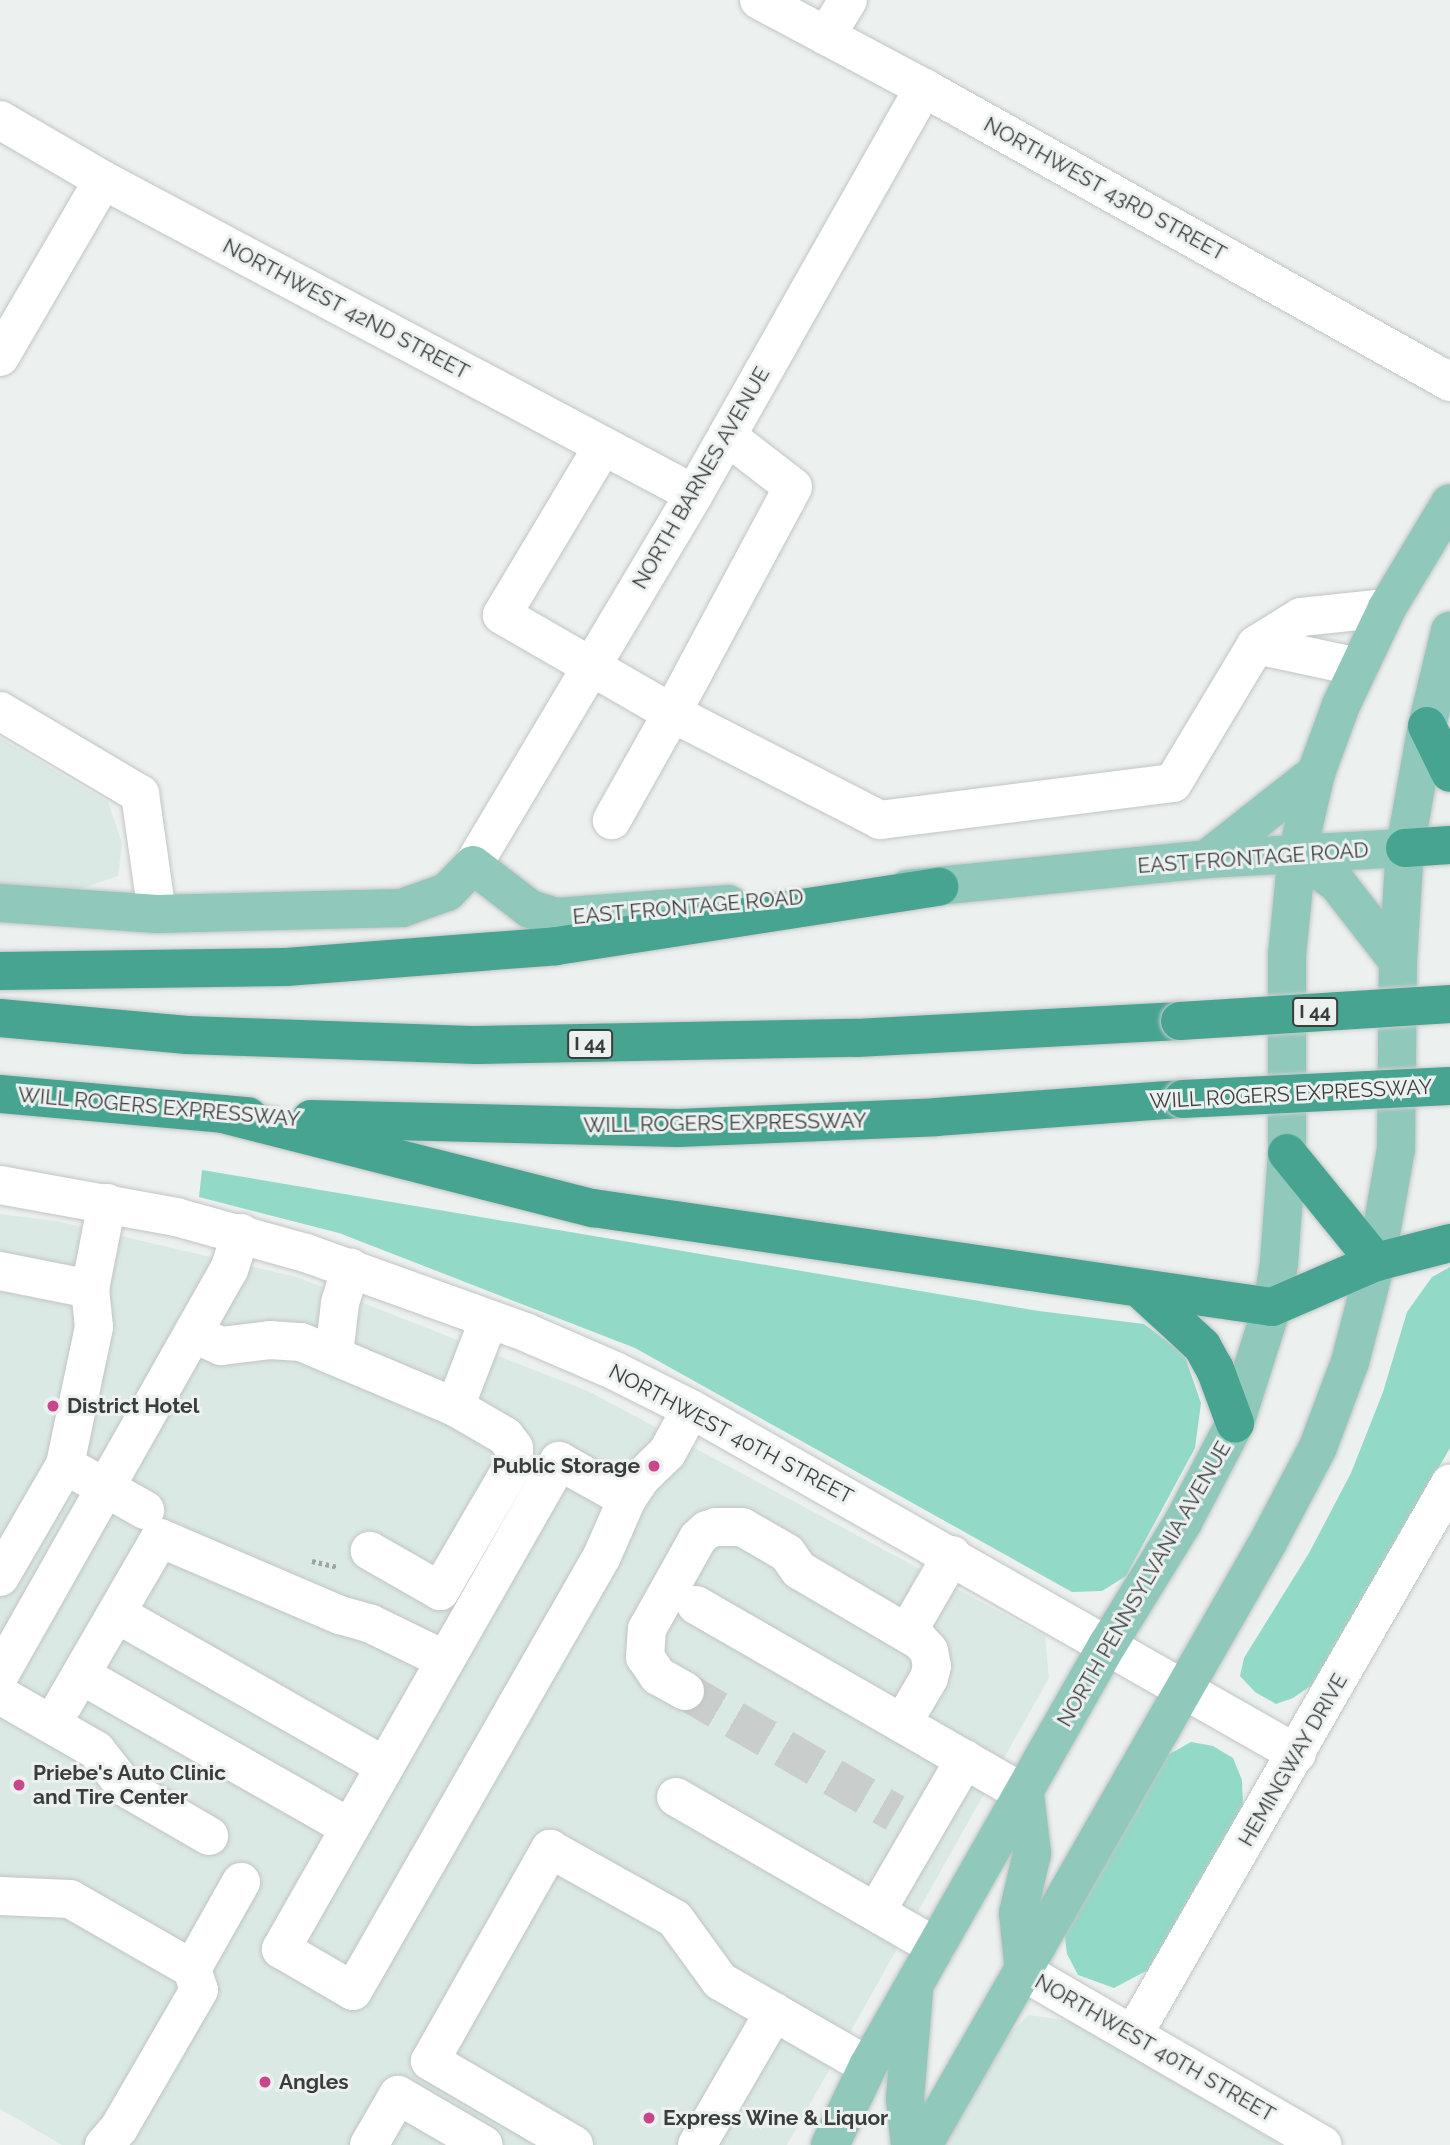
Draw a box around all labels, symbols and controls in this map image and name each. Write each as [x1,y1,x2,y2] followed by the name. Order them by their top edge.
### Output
[979,112,1231,266] street label: NORTHWEST 43RD STREET
[218,233,474,385] street label: NORTHWEST 42ND STREET
[627,362,775,594] street label: NORTH BARNES AVENUE
[1136,837,1370,879] street label: EAST FRONTAGE ROAD
[571,884,805,930] street label: EAST FRONTAGE ROAD
[1290,996,1340,1028] road number: I 44
[566,1028,614,1060] road number: I 44
[1149,1074,1433,1114] street label: WILL ROGERS EXPRESSWAY
[17,1082,301,1132] street label: WILL ROGERS EXPRESSWAY
[583,1108,867,1138] street label: WILL ROGERS EXPRESSWAY
[604,1359,858,1509] street label: NORTHWEST 40TH STREET
[67,1393,199,1419] place label: District Hotel
[45,1398,61,1414] marker: District Hotel
[1051,1436,1237,1732] street label: NORTH PENNSYLVANIA AVENUE
[492,1453,640,1479] place label: Public Storage
[646,1458,662,1474] marker: Public Storage
[1233,1669,1353,1851] street label: HEMINGWAY DRIVE
[33,1760,227,1810] place label: Priebe's Auto Clinic and Tire Center
[11,1777,27,1793] marker: Priebe's Auto Clinic and Tire Center
[1030,1969,1280,2127] street label: NORTHWEST 40TH STREET
[279,2069,349,2095] place label: Angles
[257,2074,273,2090] marker: Angles
[663,2105,889,2131] place label: Express Wine & Liquor
[641,2110,657,2126] marker: Express Wine & Liquor

